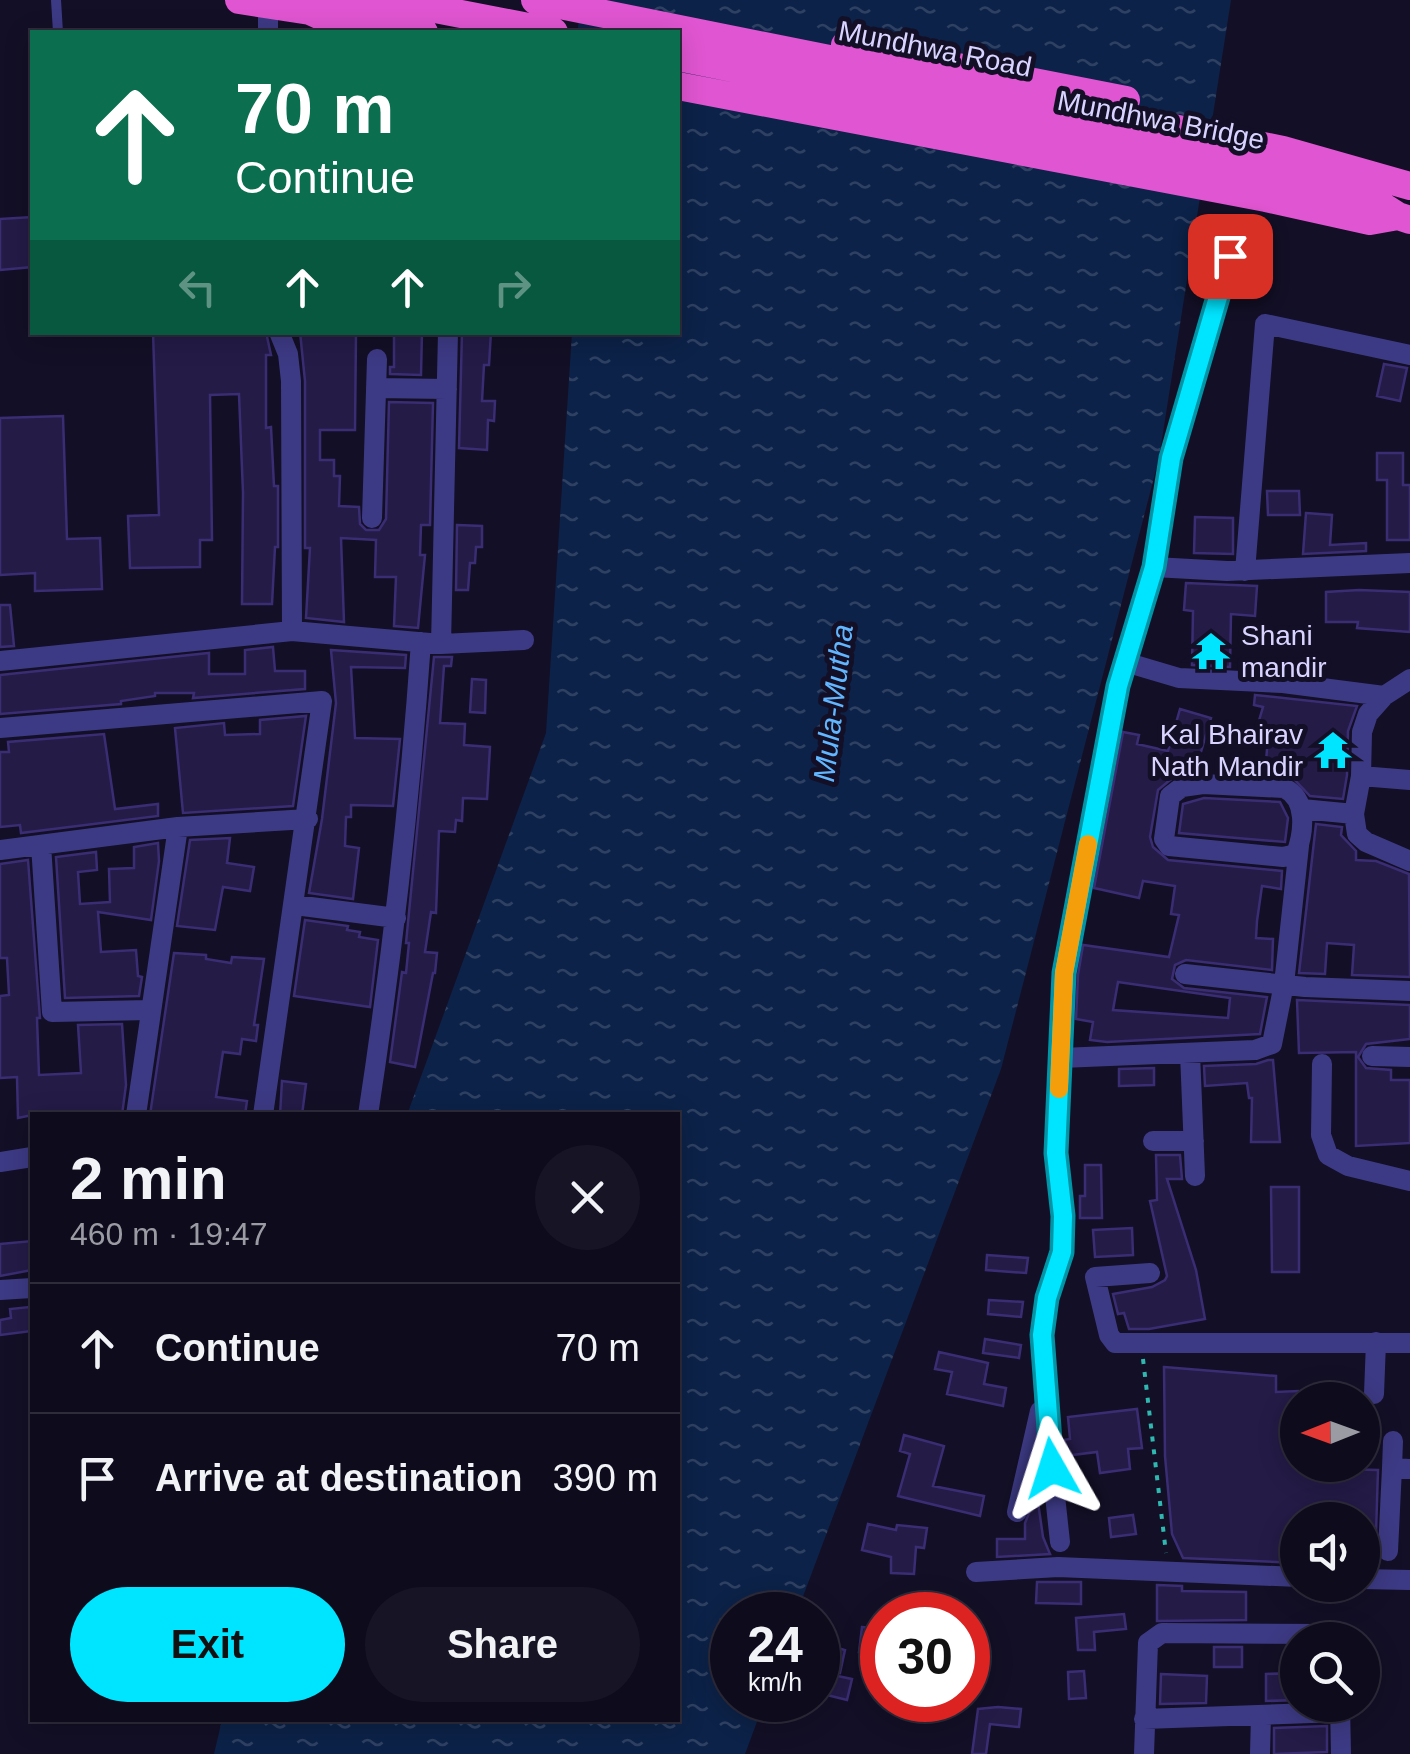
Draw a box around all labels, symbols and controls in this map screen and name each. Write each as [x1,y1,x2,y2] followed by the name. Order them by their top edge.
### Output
[836,15,1034,83] street label: Mundhwa Road
[70,70,200,200] icon: ahead
[235,70,395,148] text: 70 m
[1055,85,1267,155] street label: Mundhwa Bridge
[235,152,415,203] text: Continue
[1188,214,1273,299] pin
[1203,229,1258,284] icon: arrive
[170,260,225,315] icon: left
[275,260,330,315] icon: ahead
[380,260,435,315] icon: ahead
[485,260,540,315] icon: right
[1241,620,1327,683] place label: Shani mandir
[807,622,859,784] water label: Mula-Mutha
[1190,630,1232,672] temple icon: Shani mandir
[1150,719,1303,782] place label: Kal Bhairav Nath Mandir
[1312,729,1354,771] temple icon: Kal Bhairav Nath Mandir
[70,1145,227,1212] text: 2 min
[535,1145,640,1250] button: close
[70,1216,267,1252] text: 460 m · 19:47
[70,1321,125,1376] icon: ahead
[155,1327,320,1369] text: Continue
[556,1327,640,1369] text: 70 m
[1280,1382,1380,1482] north arrow
[1280,1382,1380,1722] map controls
[1000,1416,1104,1520] position arrow
[70,1451,125,1506] icon: arrive
[155,1457,522,1499] text: Arrive at destination
[552,1457,658,1499] text: 390 m
[1280,1502,1380,1602] button: sound
[70,1587,345,1702] button: Exit
[365,1587,640,1702] button: Share
[860,1592,990,1722] speed limit sign: 30
[747,1617,803,1673] text: 24
[1280,1622,1380,1722] button: search
[748,1668,802,1696] text: km/h

